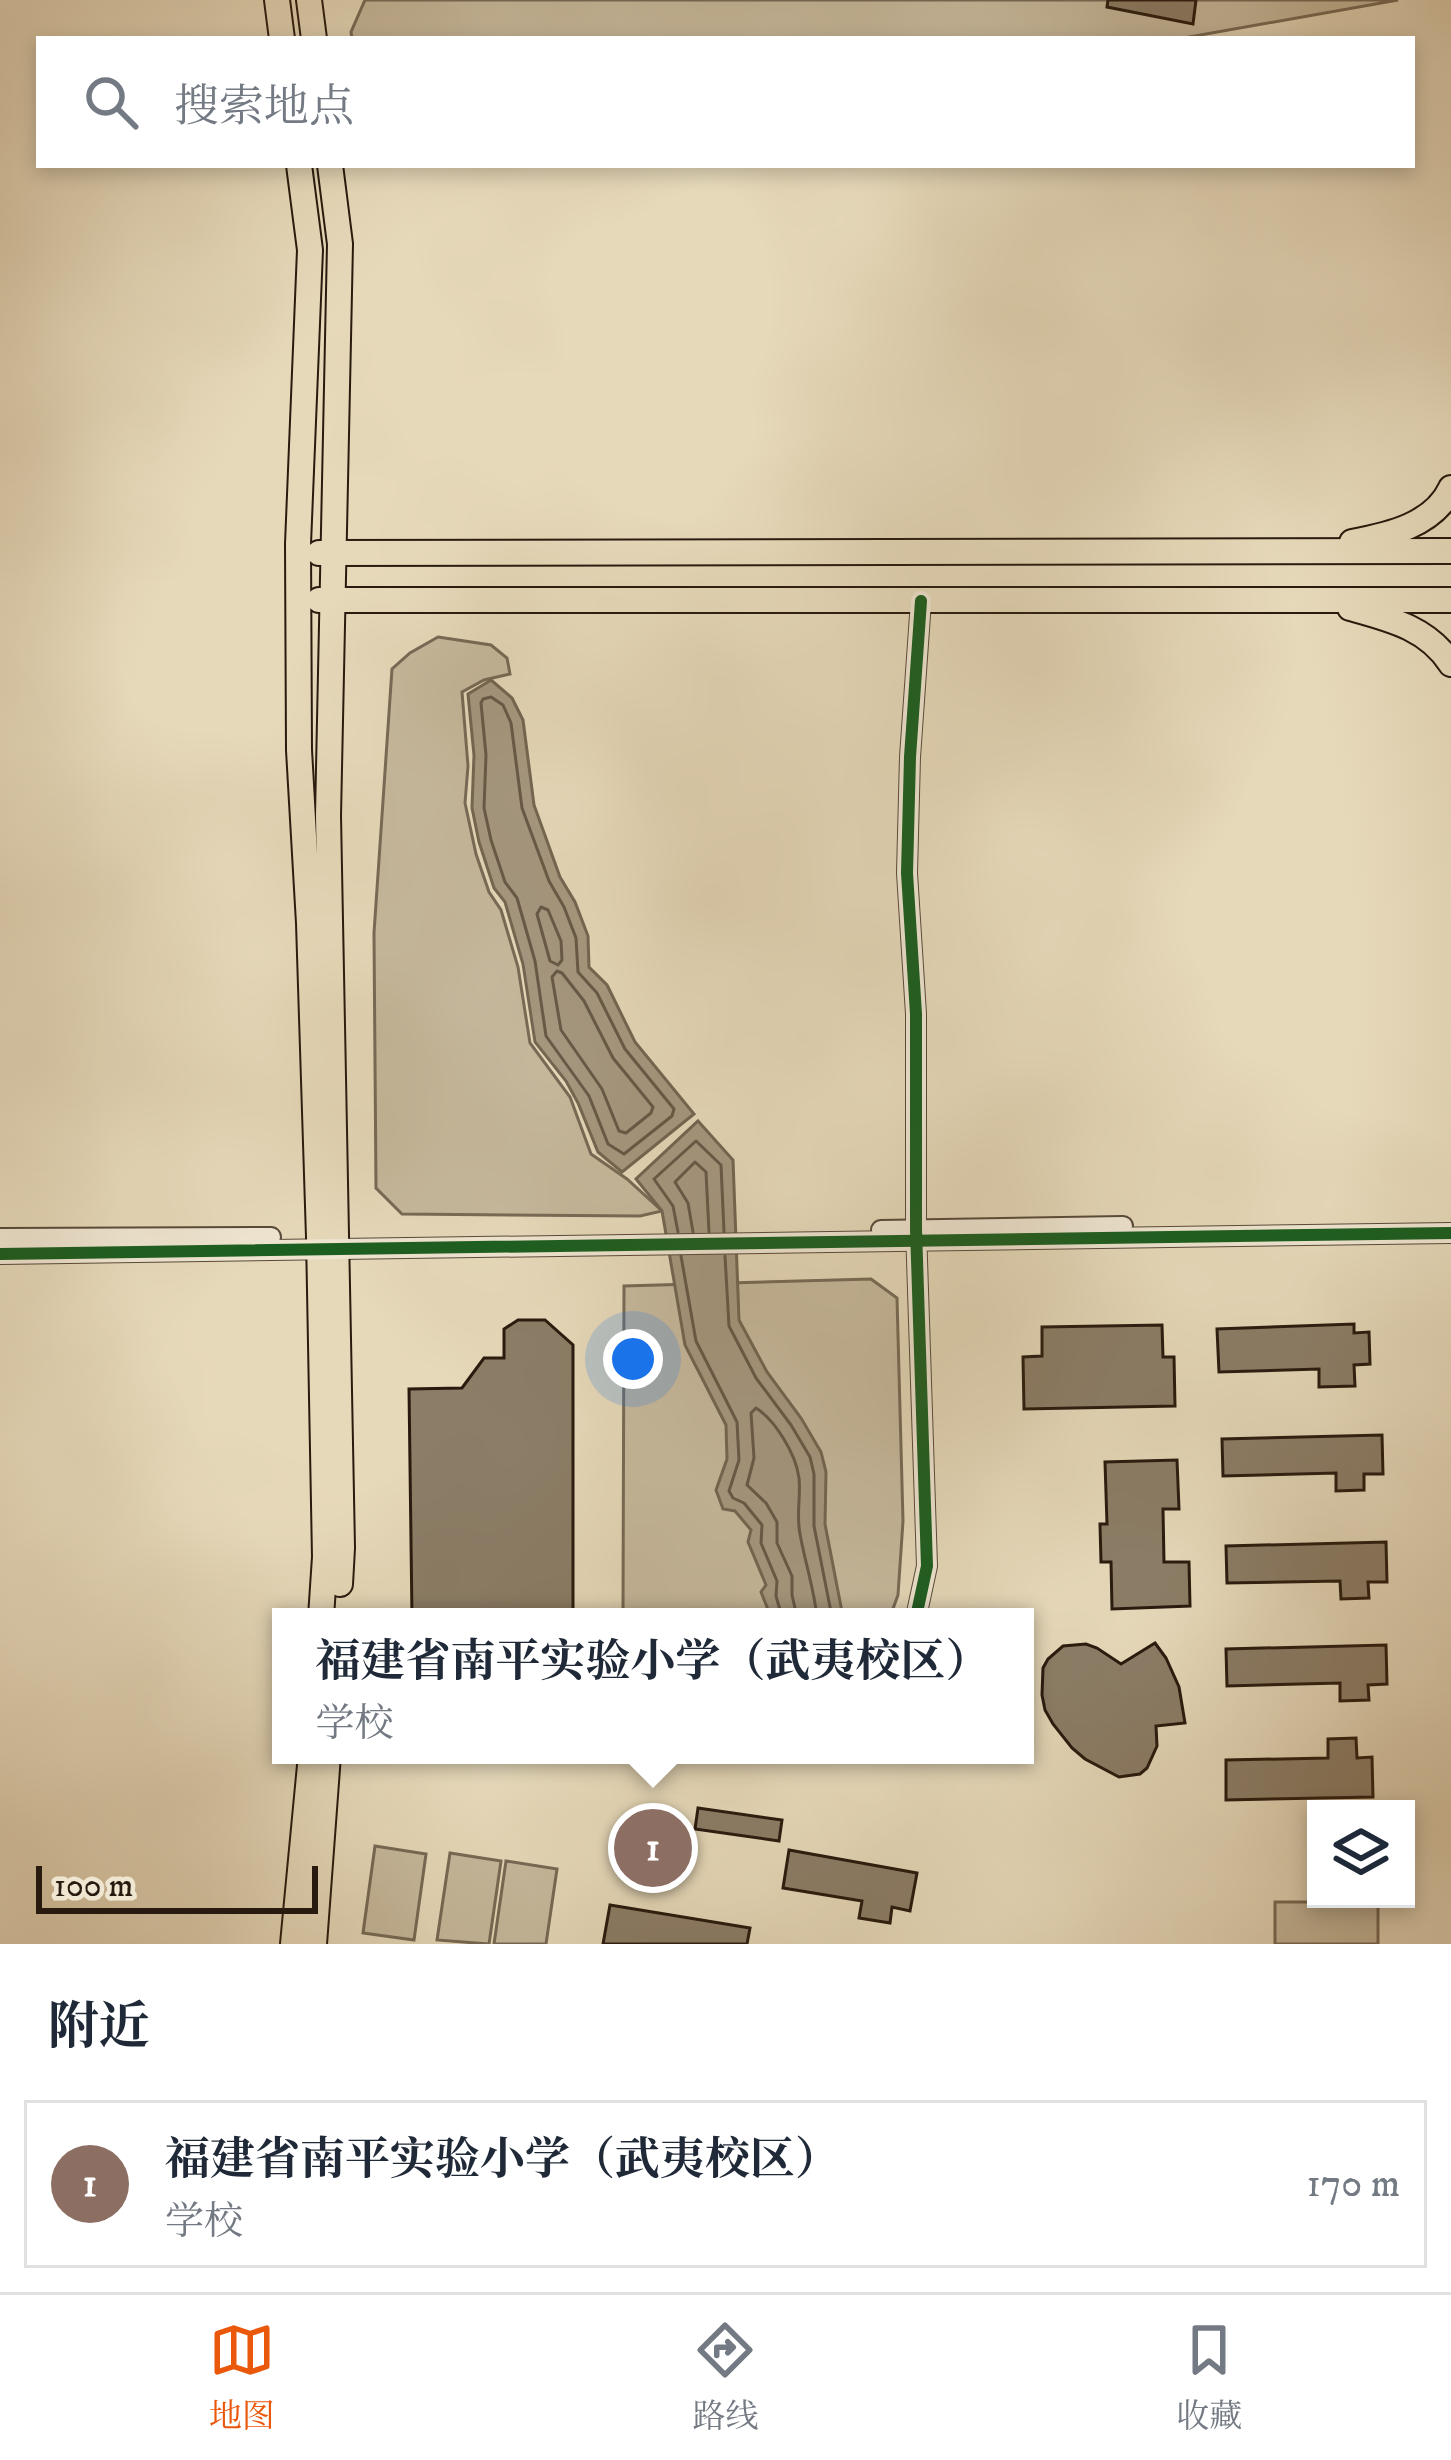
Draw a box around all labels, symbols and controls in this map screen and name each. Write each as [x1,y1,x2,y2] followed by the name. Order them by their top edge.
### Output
[36,36,1415,168] search box
[78,69,144,135] icon: search
[174,80,354,136] text: 搜索地点
[603,1329,663,1389] your location
[272,1608,1034,1764] popup
[315,1635,991,1691] text: 福建省南平实验小学（武夷校区）
[315,1700,394,1749] text: 学校
[1307,1800,1415,1908] map controls
[1307,1800,1415,1908] button: layers
[614,1803,692,1893] pin: 1
[36,1860,318,1913] scale bar
[54,1866,133,1907] text: 100 m
[48,1996,150,2060] text: 附近
[165,2133,840,2189] text: 福建省南平实验小学（武夷校区）
[83,2160,97,2209] text: 1
[1306,2160,1400,2209] text: 170 m
[165,2198,243,2247] text: 学校
[209,2317,275,2438] tab: 地图
[692,2317,758,2438] tab: 路线
[1176,2317,1242,2438] tab: 收藏

